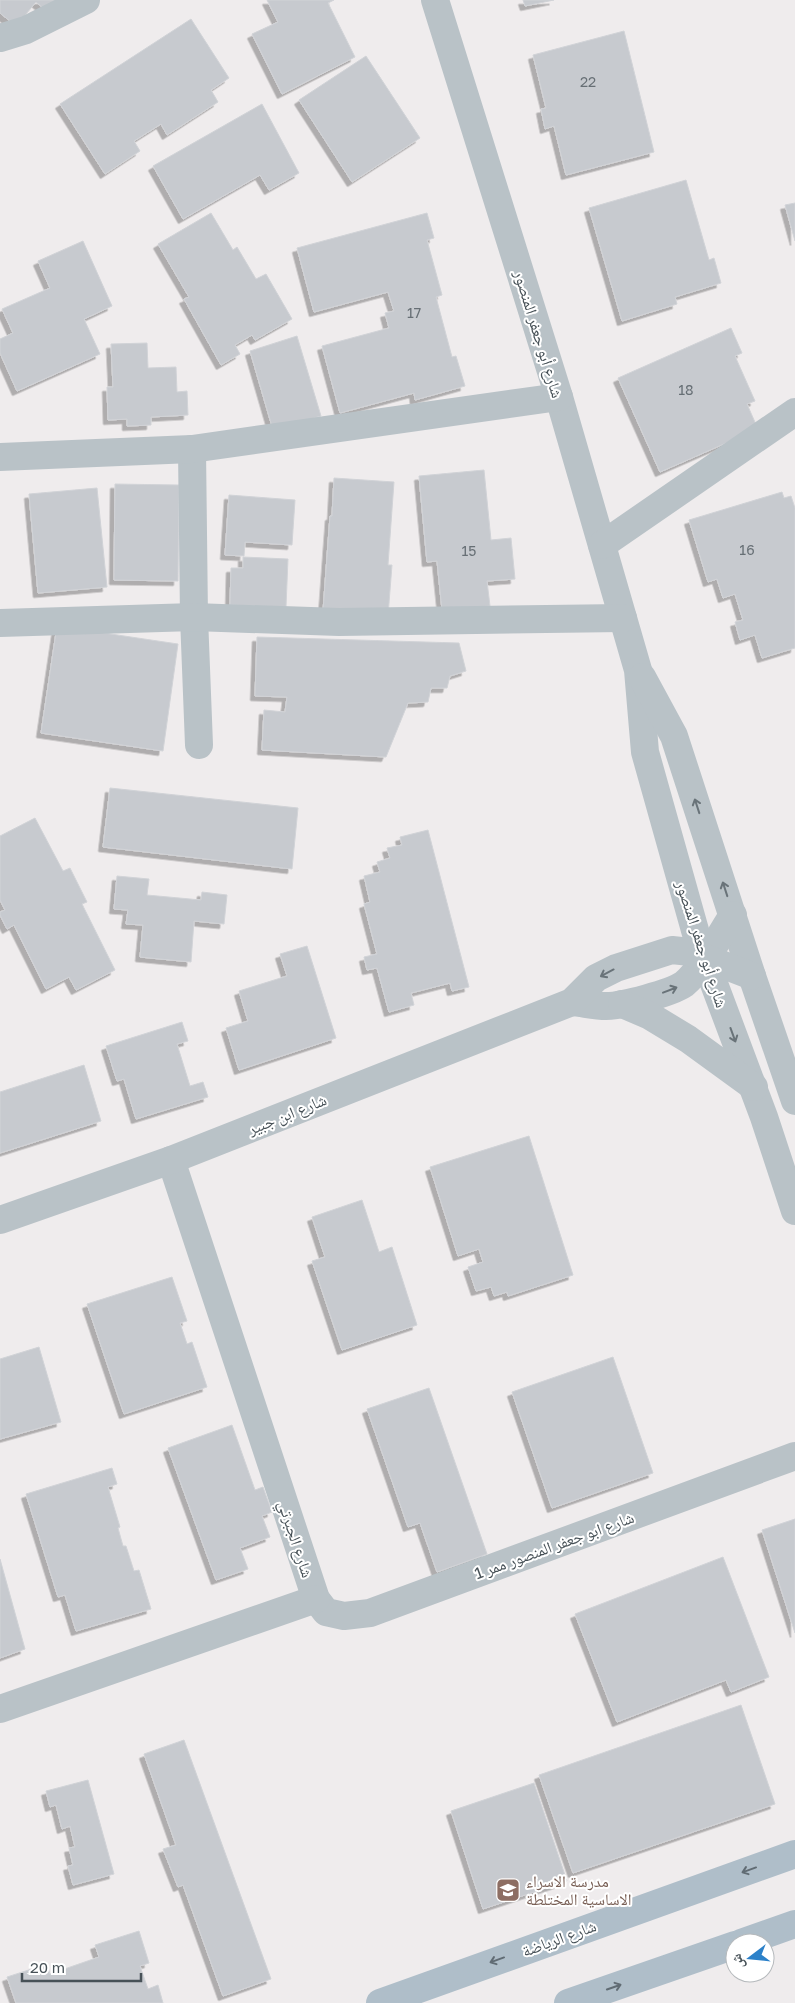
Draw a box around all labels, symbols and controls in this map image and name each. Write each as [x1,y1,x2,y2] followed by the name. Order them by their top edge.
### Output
[580,73,596,90] house number: 22
[509,267,568,400] street label: شارع أبو جعفر المنصور
[407,304,421,321] house number: 17
[678,381,694,398] house number: 18
[739,541,755,558] house number: 16
[462,542,476,559] house number: 15
[692,798,702,814] one-way arrow
[671,877,732,1010] street label: شارع أبو جعفر المنصور
[719,881,729,897] one-way arrow
[600,969,615,978] one-way arrow
[662,984,677,994] one-way arrow
[729,1027,738,1042] one-way arrow
[244,1089,330,1140] street label: شارع ابن جبير
[271,1498,318,1581] street label: شارع الجبرتي
[472,1507,637,1584] street label: شارع ابو جعفر المنصور ممر 1
[742,1866,757,1875] one-way arrow
[526,1871,632,1909] place label: مدرسة الاسراء الاساسية المختلطة
[495,1877,521,1903] school or university icon: مدرسة الاسراء الاساسية المختلطة
[519,1915,599,1962] street label: شارع الرياضة
[725,1933,775,1983] north arrow
[22,1950,141,1982] scale bar
[727,1952,748,1971] text: ش
[490,1956,505,1965] one-way arrow
[30,1958,65,1976] text: 20 m
[605,1981,621,1991] one-way arrow

